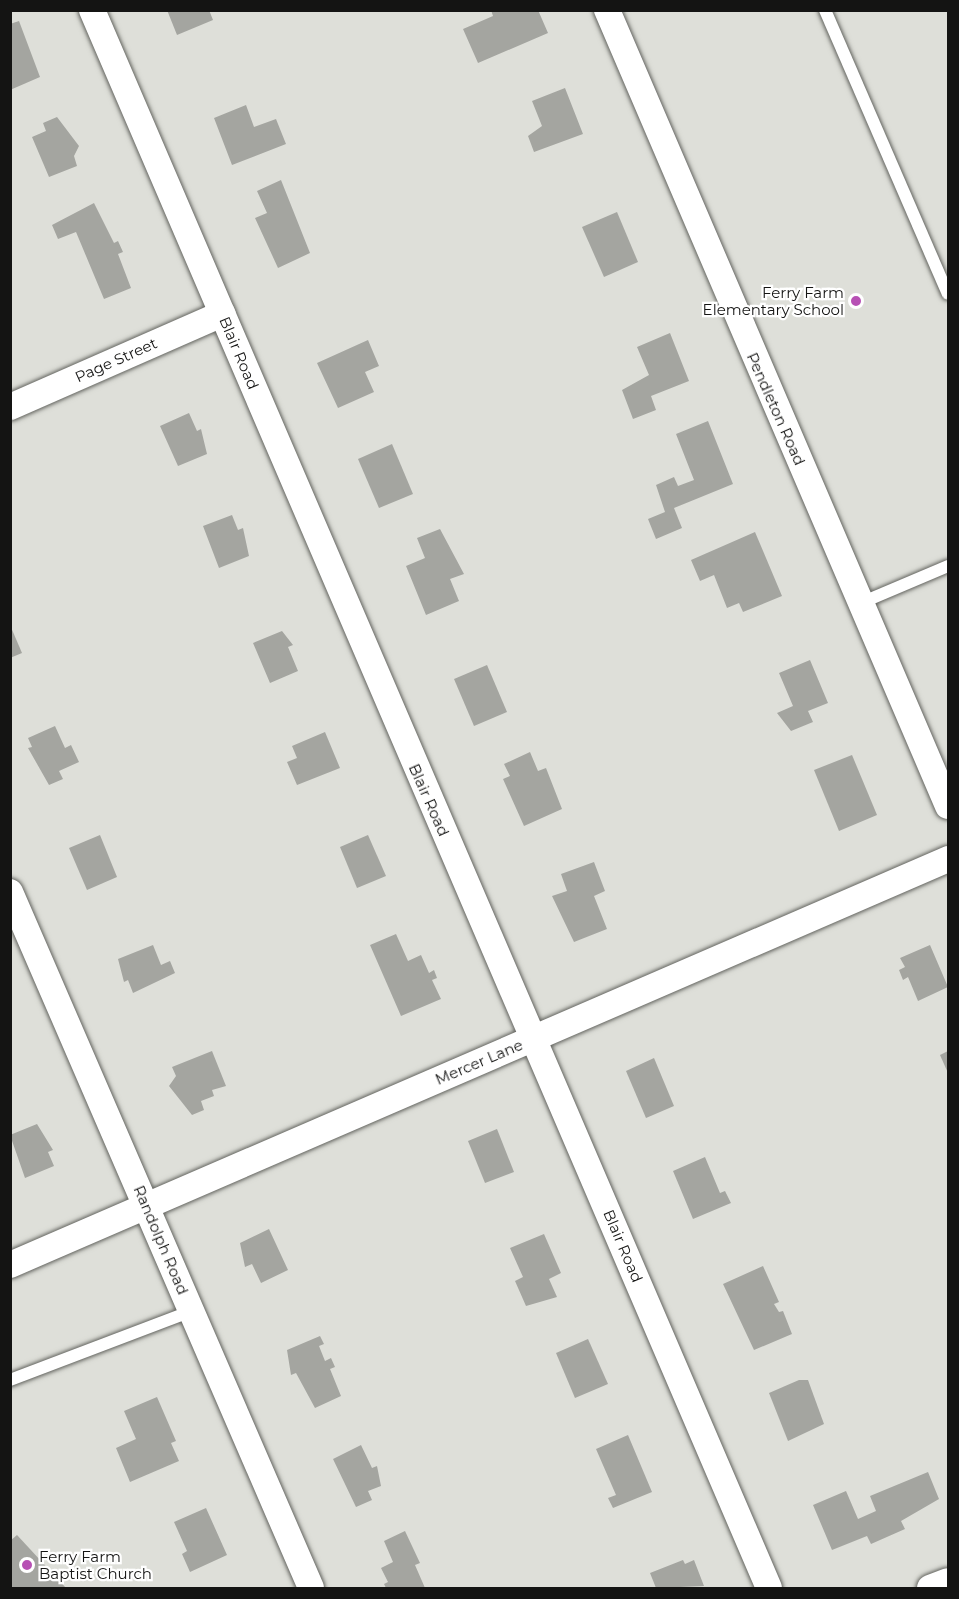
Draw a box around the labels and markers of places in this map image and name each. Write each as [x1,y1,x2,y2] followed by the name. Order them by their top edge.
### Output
[703,283,844,318] place label: Ferry Farm Elementary School
[849,294,863,308] marker: Ferry Farm Elementary School
[39,1547,152,1582] place label: Ferry Farm Baptist Church
[20,1558,34,1572] marker: Ferry Farm Baptist Church

